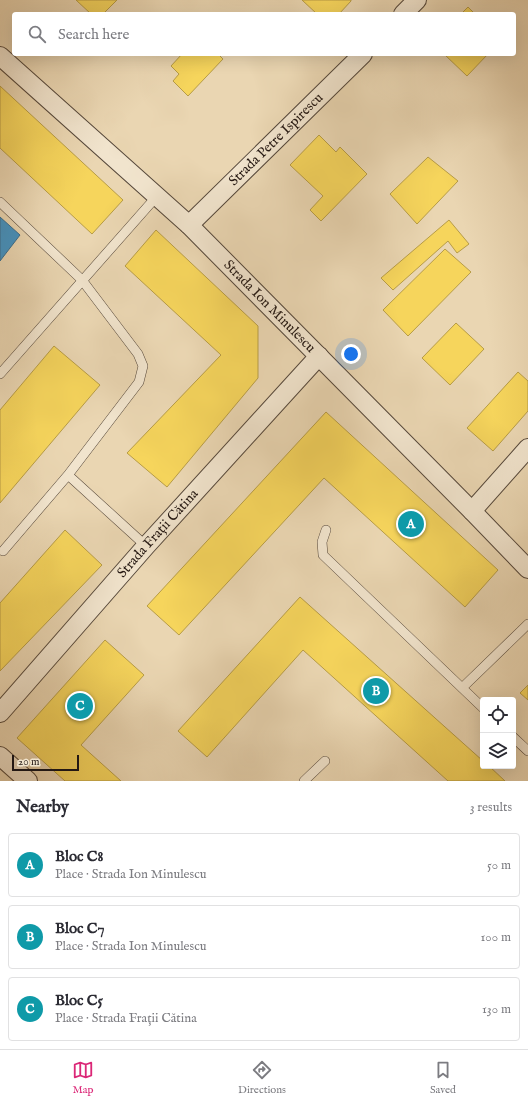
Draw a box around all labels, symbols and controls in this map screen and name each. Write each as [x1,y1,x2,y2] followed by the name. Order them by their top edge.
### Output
[12,12,516,56] search box
[26,23,48,45] icon: search
[58,25,129,44] text: Search here
[225,89,327,190] street label: Strada Petre Ispirescu
[220,256,319,357] street label: Strada Ion Minulescu
[341,344,361,364] your location
[113,485,203,582] street label: Strada Frații Cătina
[398,509,424,539] pin: A
[363,676,389,706] pin: B
[67,691,93,721] pin: C
[480,697,516,769] map controls
[480,697,516,733] button: locate
[480,733,516,769] button: layers
[12,753,79,772] scale bar
[18,755,39,769] text: 20 m
[16,797,69,818] text: Nearby
[470,799,512,816] text: 3 results
[55,847,103,866] text: Bloc C8
[26,857,34,874] text: A
[487,857,511,874] text: 50 m
[55,866,206,883] text: Place · Strada Ion Minulescu
[55,919,104,938] text: Bloc C7
[26,929,34,946] text: B
[481,929,511,946] text: 100 m
[55,938,206,955] text: Place · Strada Ion Minulescu
[55,991,103,1010] text: Bloc C5
[25,1001,35,1018] text: C
[482,1001,511,1018] text: 130 m
[55,1010,197,1027] text: Place · Strada Frații Cătina
[72,1059,94,1097] tab: Map
[238,1059,286,1097] tab: Directions
[430,1059,456,1097] tab: Saved

